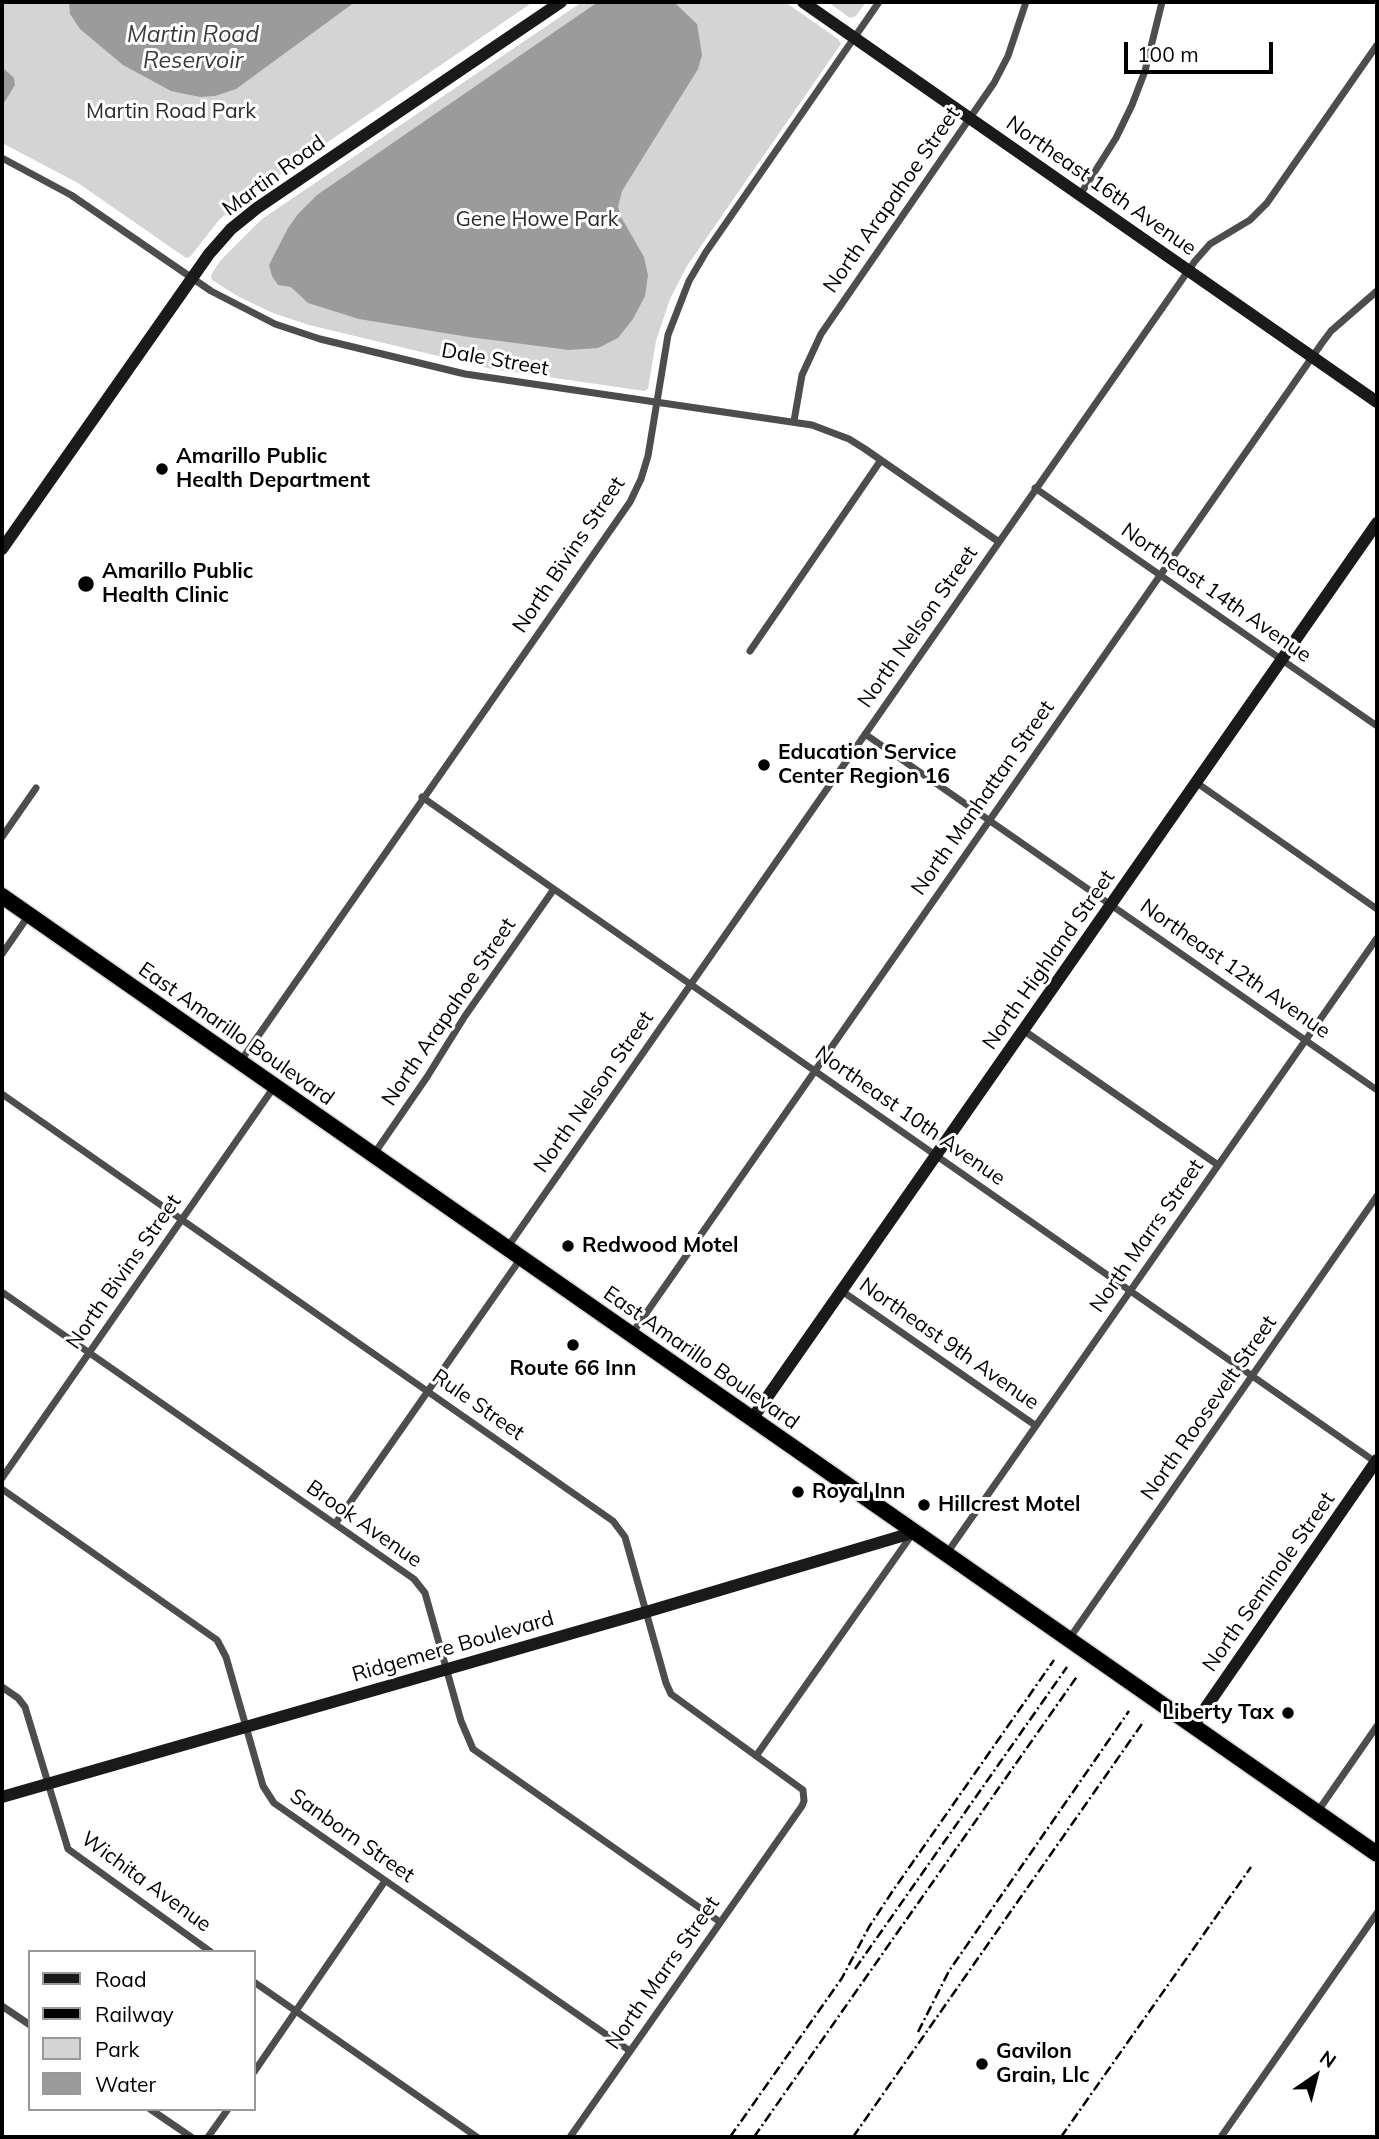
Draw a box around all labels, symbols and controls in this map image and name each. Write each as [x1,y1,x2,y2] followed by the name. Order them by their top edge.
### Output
[127,21,259,75] water label: Martin Road Reservoir
[1127,28,1276,72] scale bar
[1137,41,1199,67] text: 100 m
[86,99,256,125] park label: Martin Road Park
[818,102,966,298] street label: North Arapahoe Street
[1001,111,1201,261] street label: Northeast 16th Avenue
[218,130,330,222] street label: Martin Road
[455,207,619,233] park label: Gene Howe Park
[440,338,550,382] street label: Dale Street
[176,444,370,494] place label: Amarillo Public Health Department
[154,461,170,477] marker: Amarillo Public Health Department
[507,472,631,638] street label: North Bivins Street
[1116,518,1316,668] street label: Northeast 14th Avenue
[853,541,983,713] street label: North Nelson Street
[102,559,253,609] place label: Amarillo Public Health Clinic
[76,574,96,594] marker: Amarillo Public Health Clinic
[906,696,1060,900] street label: North Manhattan Street
[778,740,957,790] place label: Education Service Center Region 16
[756,757,772,773] marker: Education Service Center Region 16
[978,865,1120,1055] street label: North Highland Street
[1135,894,1335,1044] street label: Northeast 12th Avenue
[377,913,521,1111] street label: North Arapahoe Street
[133,957,339,1111] street label: East Amarillo Boulevard
[529,1006,659,1178] street label: North Nelson Street
[810,1041,1010,1191] street label: Northeast 10th Avenue
[1085,1155,1209,1317] street label: North Marrs Street
[61,1190,187,1354] street label: North Bivins Street
[582,1233,738,1259] place label: Redwood Motel
[560,1238,576,1254] marker: Redwood Motel
[854,1272,1044,1416] street label: Northeast 9th Avenue
[598,1281,804,1435] street label: East Amarillo Boulevard
[1136,1311,1282,1505] street label: North Roosevelt Street
[565,1337,581,1353] marker: Route 66 Inn
[510,1356,636,1382] place label: Route 66 Inn
[427,1364,529,1446] street label: Rule Street
[301,1475,427,1573] street label: Brook Avenue
[812,1479,905,1505] place label: Royal Inn
[790,1484,806,1500] marker: Royal Inn
[1198,1487,1340,1677] street label: North Seminole Street
[938,1492,1080,1518] place label: Hillcrest Motel
[916,1497,932,1513] marker: Hillcrest Motel
[349,1606,557,1688] street label: Ridgemere Boulevard
[1162,1700,1274,1726] place label: Liberty Tax
[1280,1705,1296,1721] marker: Liberty Tax
[285,1784,419,1888] street label: Sanborn Street
[76,1826,216,1938] street label: Wichita Avenue
[601,1892,725,2054] street label: North Marrs Street
[28,1950,256,2111] legend
[95,1966,146,1992] text: Road
[95,2001,174,2027] text: Railway
[95,2036,139,2062] text: Park
[996,2039,1090,2089] place label: Gavilon Grain, Llc
[1281,2041,1351,2111] north arrow
[1315,2045,1341,2073] text: N
[974,2056,990,2072] marker: Gavilon Grain, Llc
[95,2071,156,2097] text: Water

